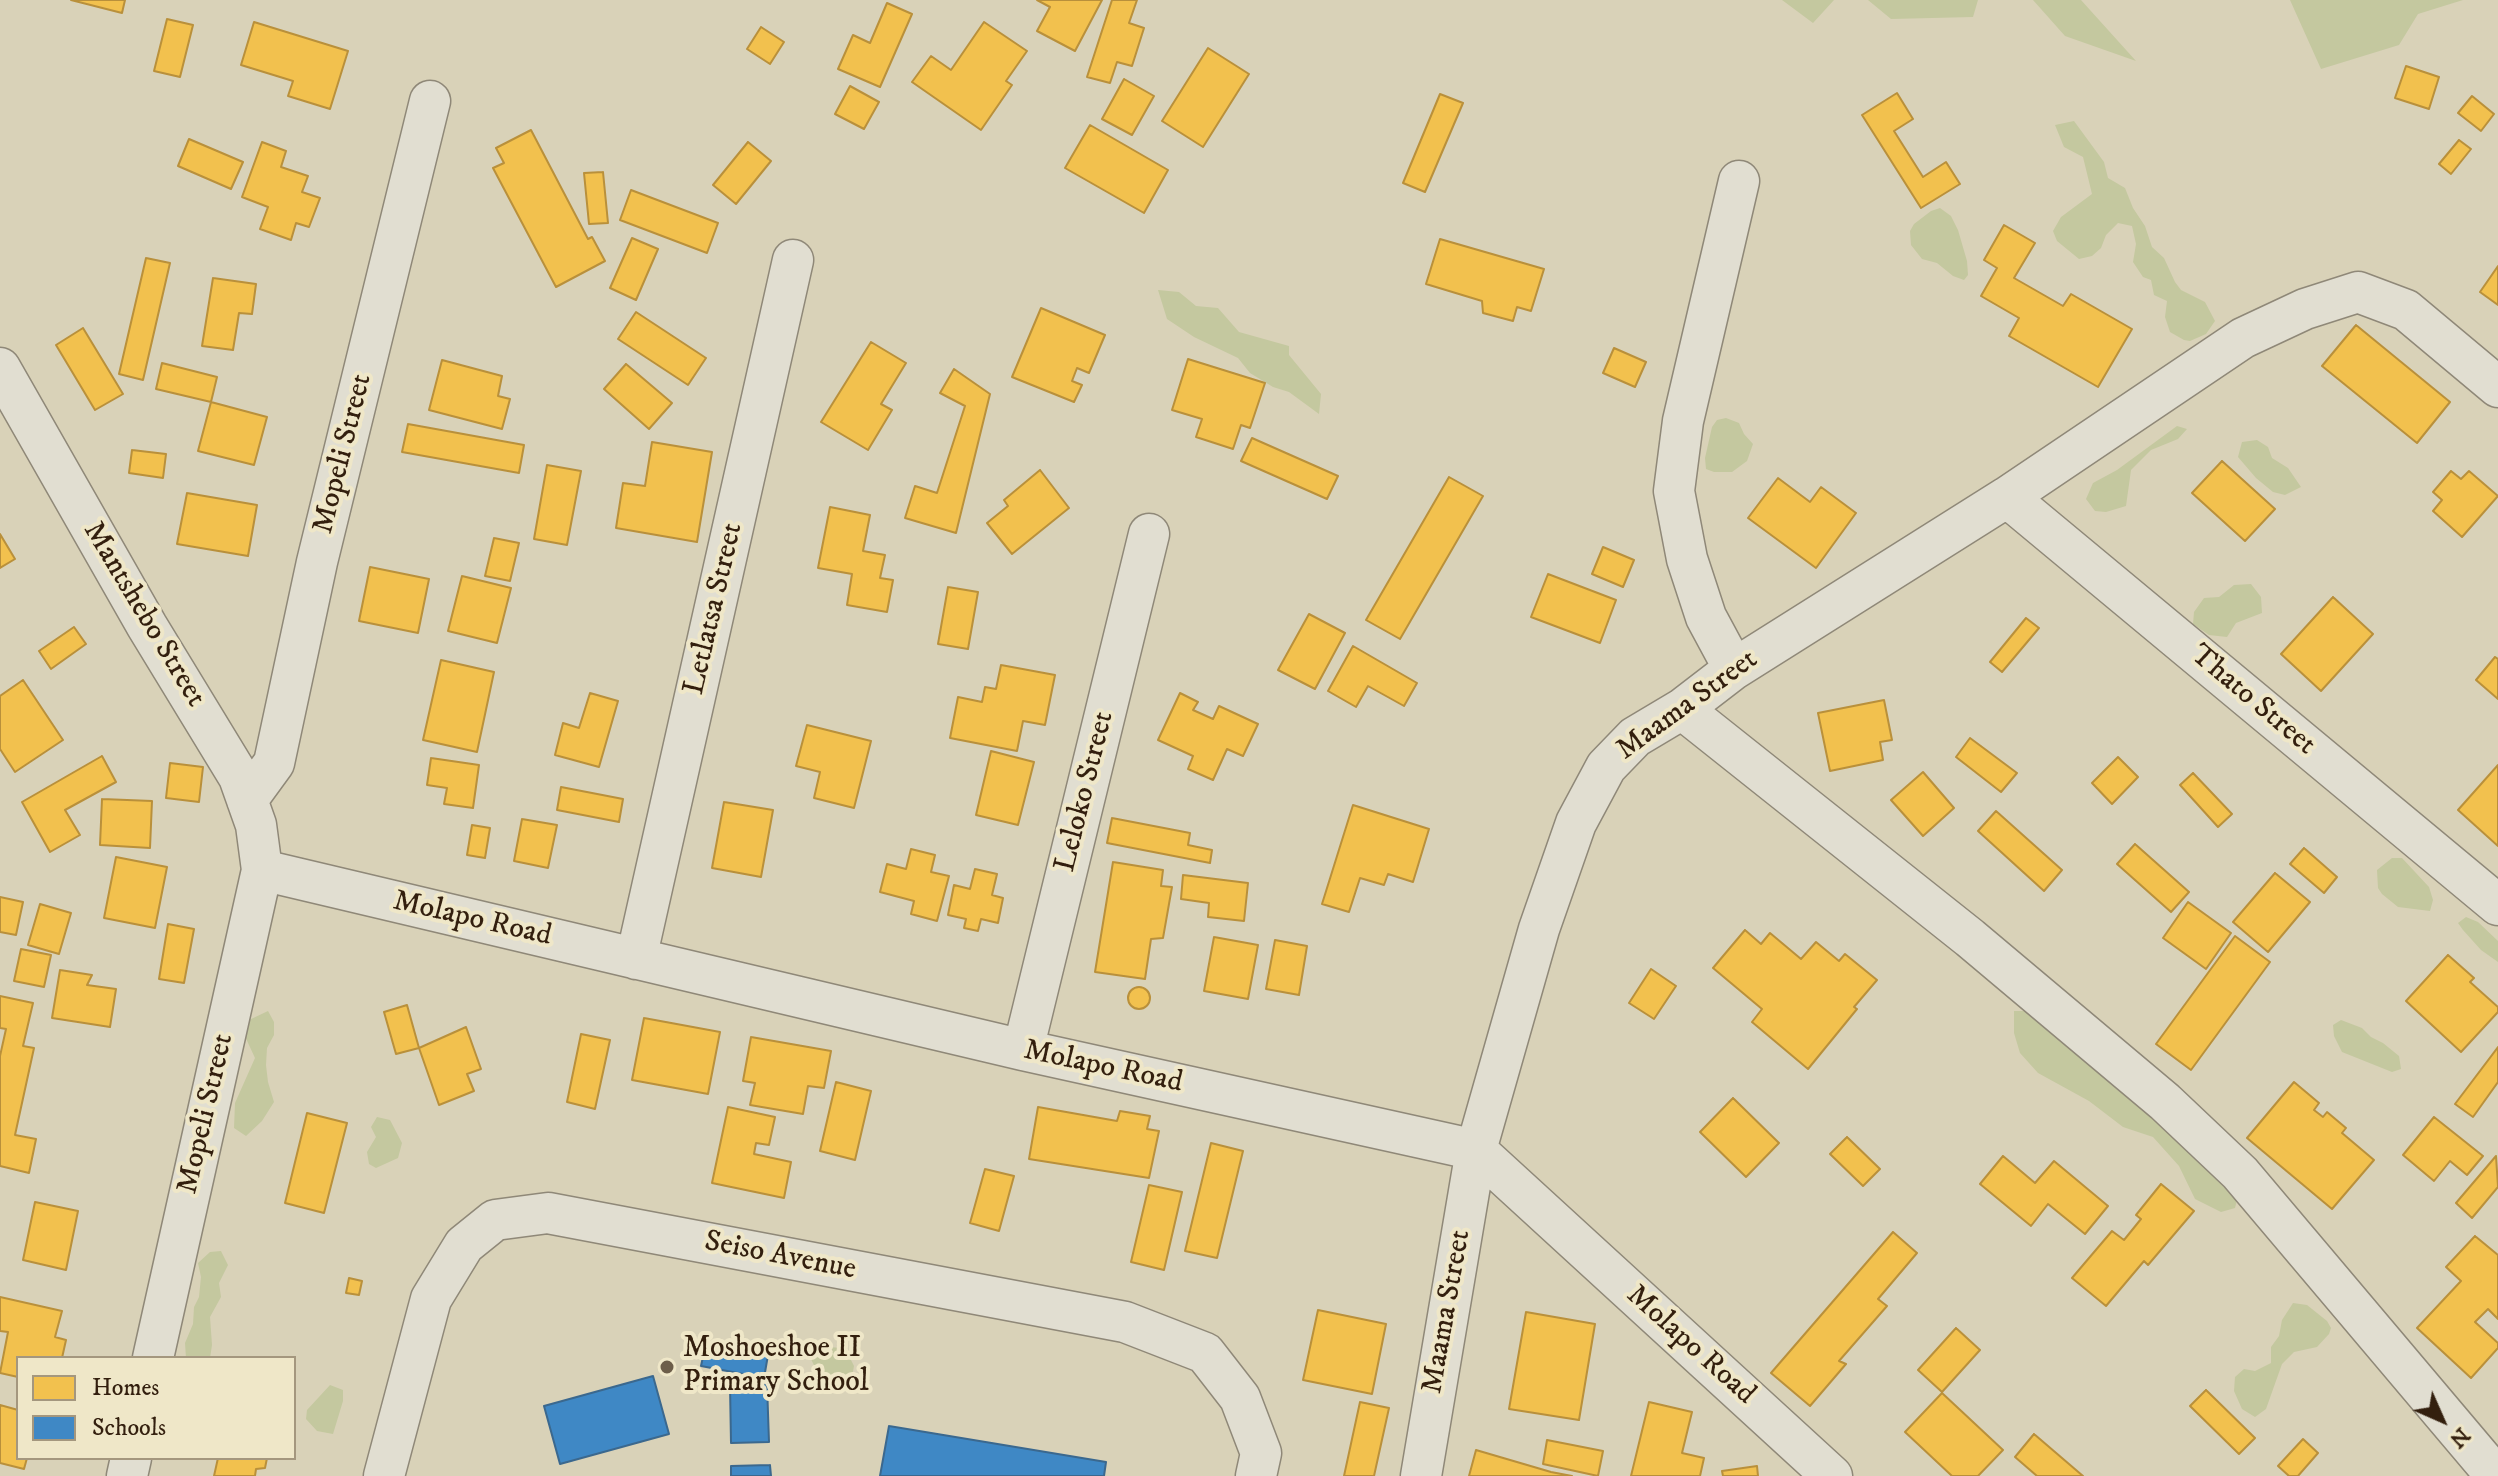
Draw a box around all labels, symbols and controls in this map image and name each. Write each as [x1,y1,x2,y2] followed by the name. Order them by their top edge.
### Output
[307,370,381,538] street label: Mopeli Street
[74,516,212,714] street label: Mantshebo Street
[678,520,752,698] street label: Letlatsa Street
[2182,638,2322,764] street label: Thato Street
[1610,643,1766,769] street label: Maama Street
[1049,708,1123,876] street label: Leloko Street
[389,884,555,956] street label: Molapo Road
[171,1030,243,1198] street label: Mopeli Street
[1020,1034,1186,1102] street label: Molapo Road
[701,1225,859,1289] street label: Seiso Avenue
[1416,1227,1480,1397] street label: Maama Street
[1618,1279,1762,1413] street label: Molapo Road
[683,1332,869,1402] place label: Moshoeshoe II Primary School
[16,1356,296,1460] legend
[658,1358,676,1376] marker: Moshoeshoe II Primary School
[92,1373,159,1403] text: Homes
[2402,1380,2482,1460] north arrow
[92,1413,166,1443] text: Schools
[2443,1421,2475,1453] text: N

